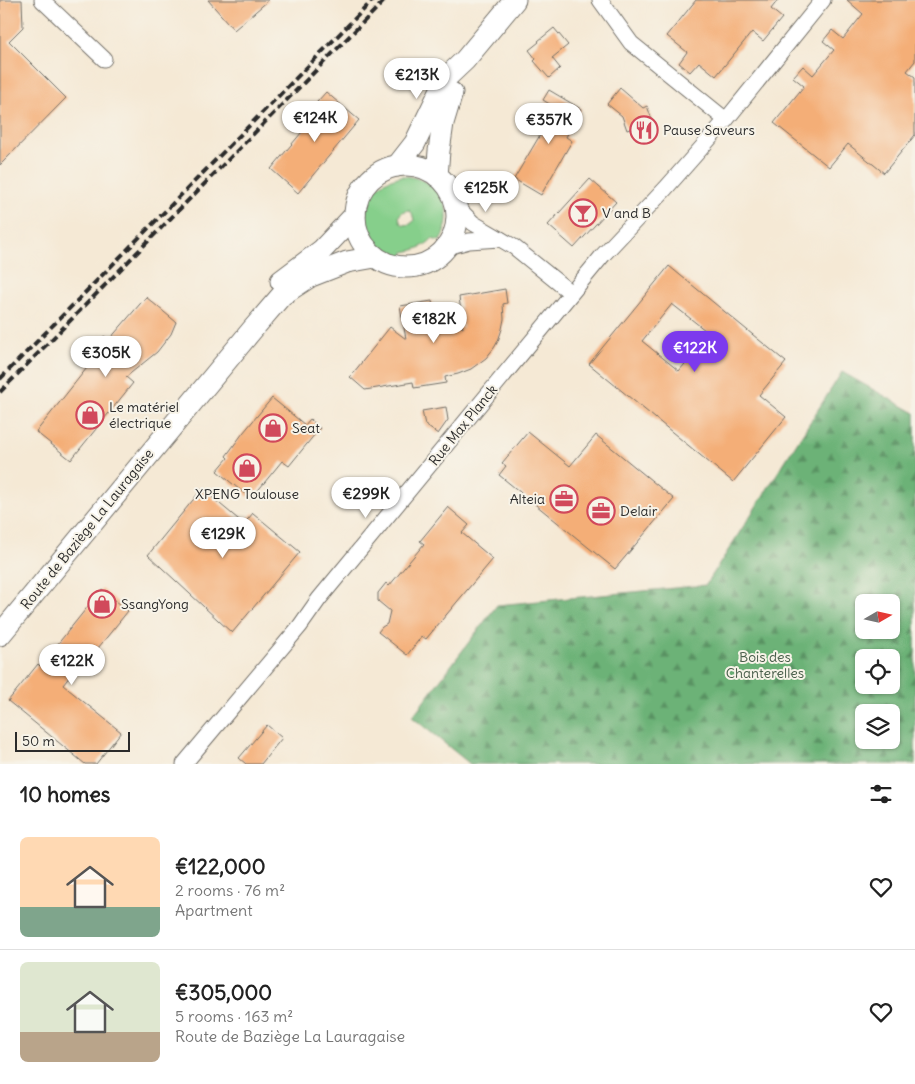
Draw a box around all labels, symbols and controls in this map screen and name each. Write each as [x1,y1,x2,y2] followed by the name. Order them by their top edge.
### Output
[382,58,452,100] pin: €213K
[395,64,439,84] text: €213K
[280,100,350,143] pin: €124K
[514,102,584,145] pin: €357K
[293,107,337,127] text: €124K
[526,109,572,129] text: €357K
[629,115,659,145] restaurant icon: Pause Saveurs
[663,121,755,139] place label: Pause Saveurs
[451,170,521,213] pin: €125K
[464,177,508,197] text: €125K
[568,198,598,228] bar icon: V and B
[602,204,651,222] place label: V and B
[399,302,469,344] pin: €182K
[412,308,456,328] text: €182K
[660,330,730,373] pin: €122K
[71,336,141,378] pin: €305K
[673,337,717,357] text: €122K
[82,342,131,362] text: €305K
[425,381,501,469] street label: Rue Max Planck
[109,398,179,432] place label: Le matériel électrique
[75,400,105,430] shop icon: Le matériel électrique
[258,413,288,443] shop icon: Seat
[292,419,320,437] place label: Seat
[17,445,157,613] street label: Route de Baziège La Lauragaise
[232,453,262,483] shop icon: XPENG Toulouse
[331,476,401,519] pin: €299K
[342,483,390,503] text: €299K
[549,484,579,514] office icon: Alteia
[195,485,299,503] place label: XPENG Toulouse
[510,490,545,508] place label: Alteia
[586,496,616,526] office icon: Delair
[620,502,658,520] place label: Delair
[188,516,258,559] pin: €129K
[201,523,245,543] text: €129K
[87,589,117,619] shop icon: SsangYong
[855,594,900,639] north arrow
[855,594,900,749] map controls
[121,595,189,613] place label: SsangYong
[37,644,107,686] pin: €122K
[726,648,804,682] park label: Bois des Chanterelles
[855,649,900,694] button: locate
[50,650,94,670] text: €122K
[855,704,900,749] button: layers
[15,729,130,752] scale bar
[22,732,55,750] text: 50 m
[867,780,895,808] icon: filters
[20,781,110,808] text: 10 homes
[175,853,266,880] text: €122,000
[60,857,120,917] icon: home
[867,873,895,901] icon: heart
[175,880,285,900] text: 2 rooms · 76 m²
[175,900,253,920] text: Apartment
[175,979,272,1006] text: €305,000
[60,982,120,1042] icon: home
[867,998,895,1026] icon: heart
[175,1006,293,1026] text: 5 rooms · 163 m²
[175,1026,405,1046] text: Route de Baziège La Lauragaise

